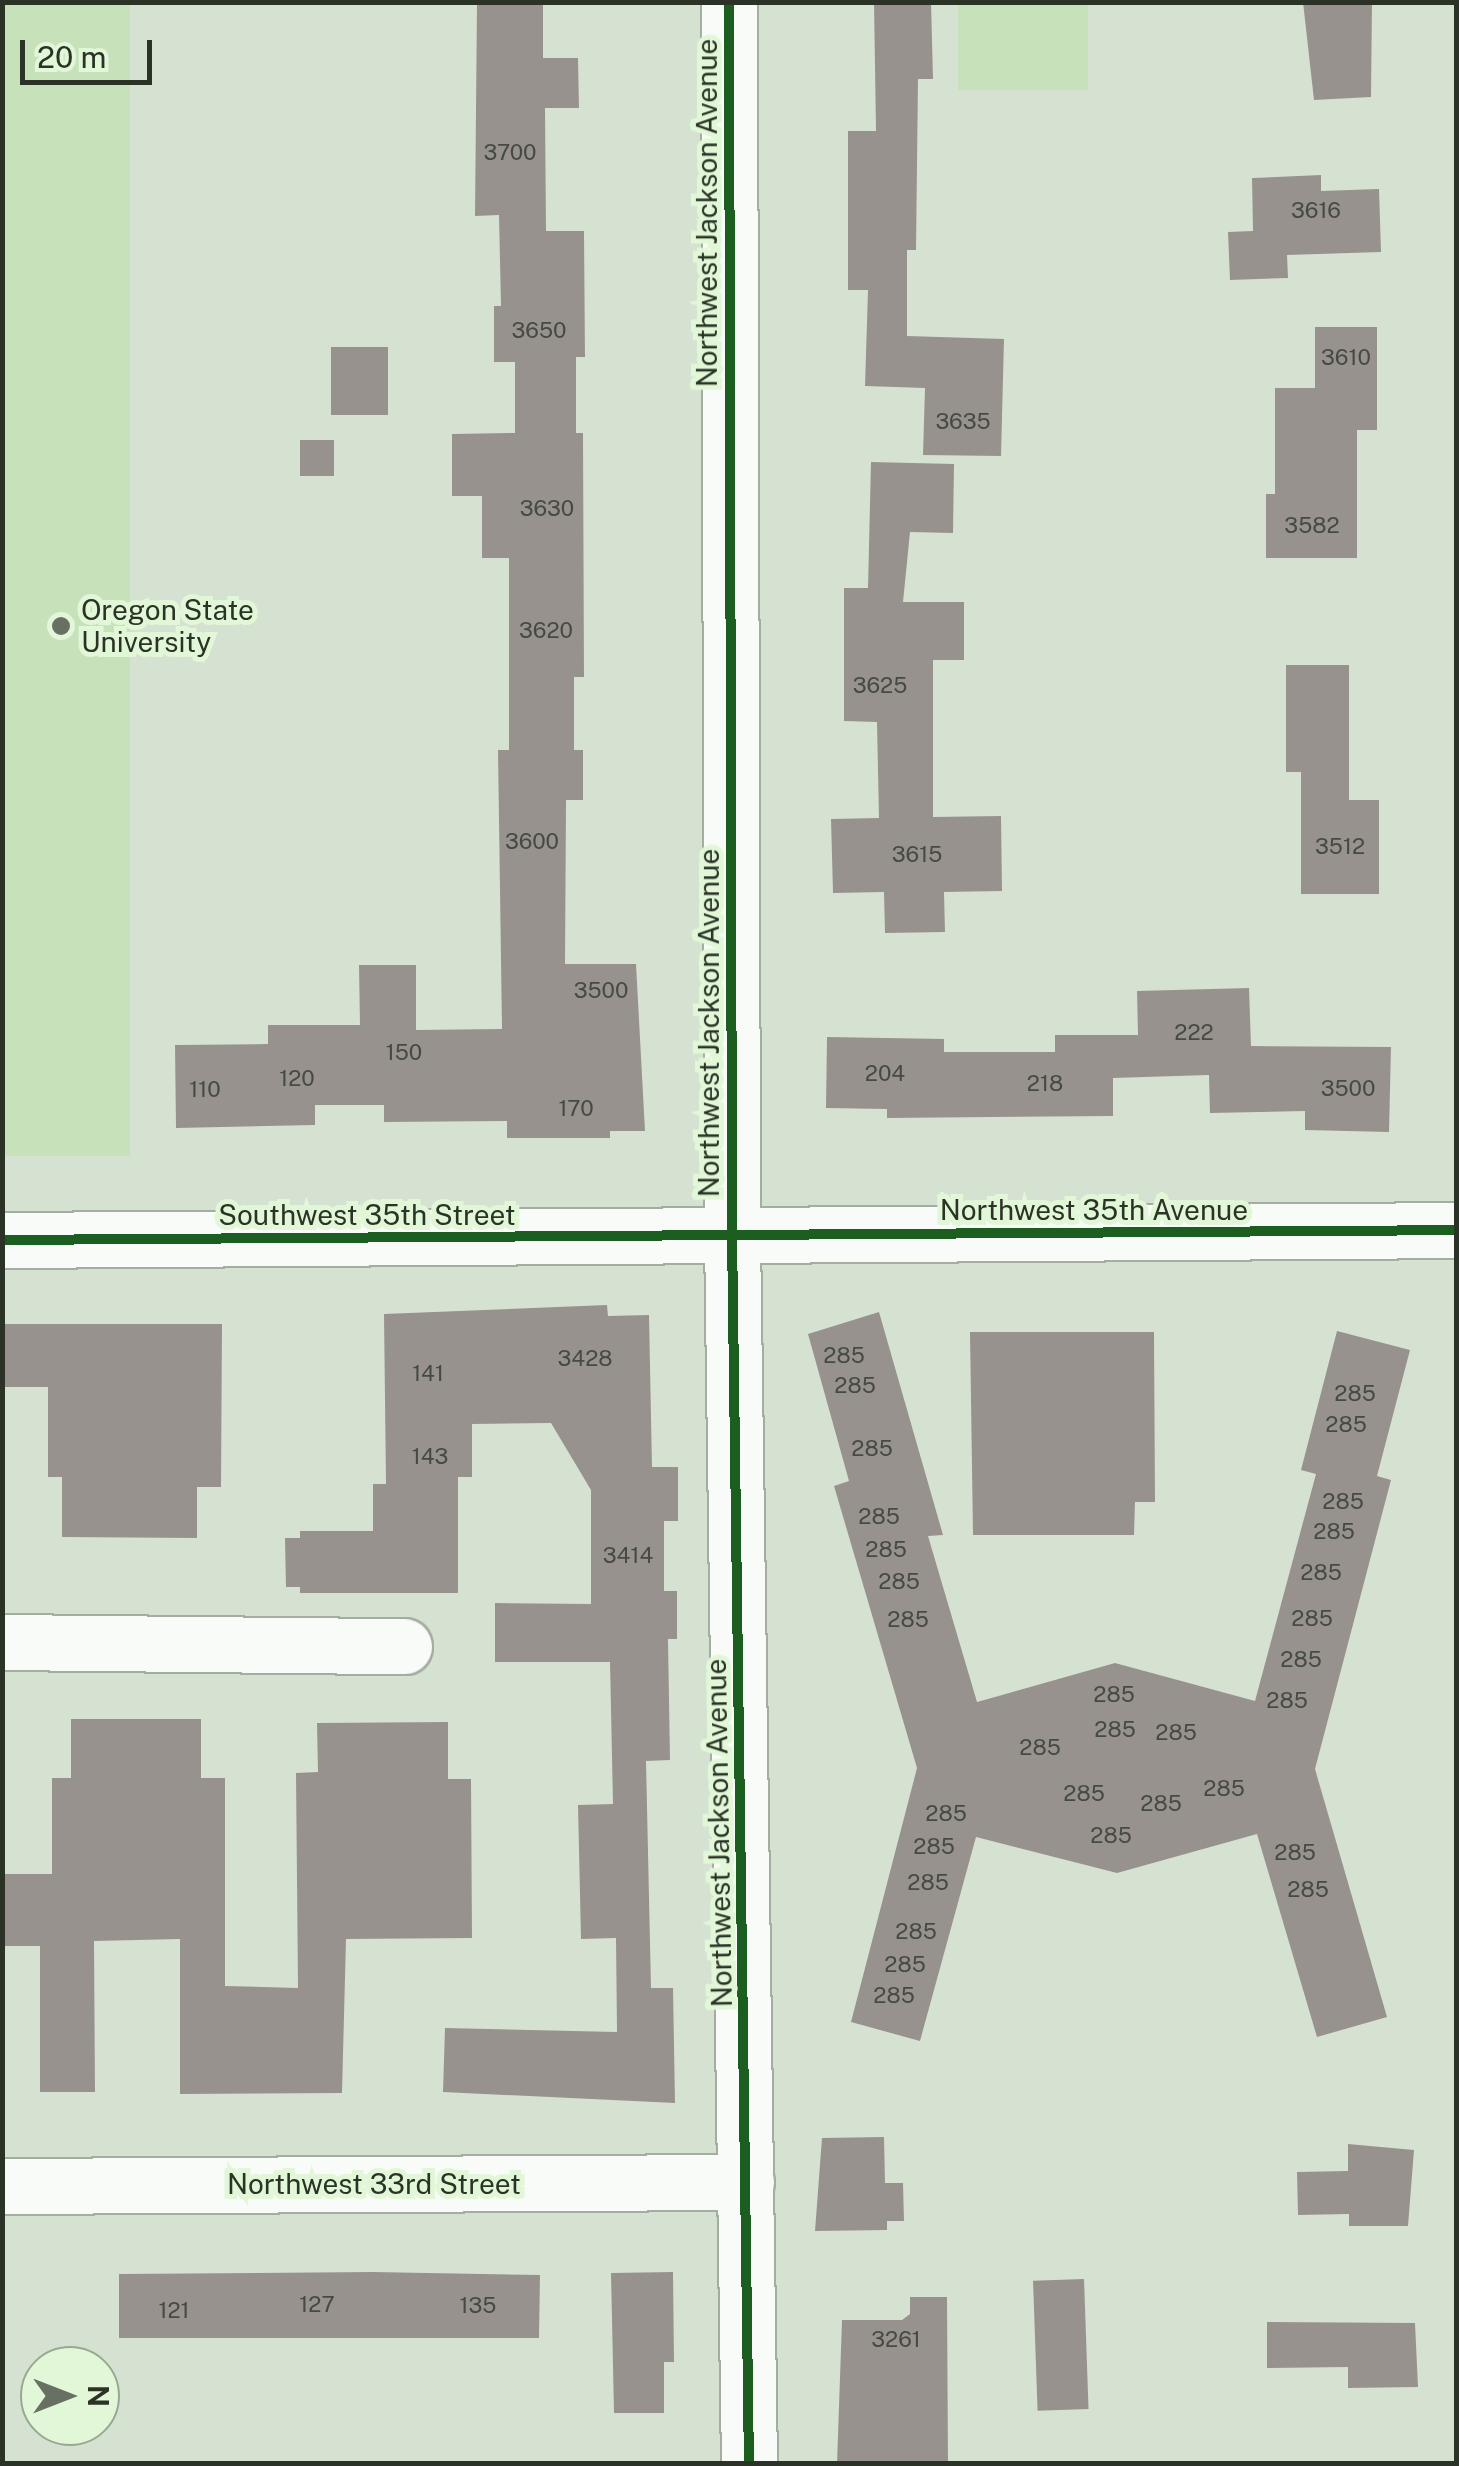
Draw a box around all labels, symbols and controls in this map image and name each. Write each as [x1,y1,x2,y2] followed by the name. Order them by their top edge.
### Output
[25,20,158,82] scale bar
[37,39,106,75] text: 20 m
[690,39,724,387] street label: Northwest Jackson Avenue
[483,140,537,166] house number: 3700
[1291,198,1341,224] house number: 3616
[512,318,566,344] house number: 3650
[1321,345,1371,371] house number: 3610
[935,409,991,435] house number: 3635
[520,496,574,522] house number: 3630
[1284,513,1340,539] house number: 3582
[81,593,254,659] place label: Oregon State University
[50,615,72,637] marker: Oregon State University
[519,618,573,644] house number: 3620
[853,673,907,699] house number: 3625
[505,829,559,855] house number: 3600
[1315,834,1365,860] house number: 3512
[892,842,942,868] house number: 3615
[692,849,726,1197] street label: Northwest Jackson Avenue
[574,978,628,1004] house number: 3500
[1174,1020,1214,1046] house number: 222
[386,1040,422,1066] house number: 150
[865,1061,905,1087] house number: 204
[279,1066,315,1092] house number: 120
[1027,1071,1063,1097] house number: 218
[1321,1076,1375,1102] house number: 3500
[189,1077,221,1103] house number: 110
[558,1096,594,1122] house number: 170
[940,1193,1248,1227] street label: Northwest 35th Avenue
[218,1198,516,1232] street label: Southwest 35th Street
[823,1343,865,1369] house number: 285
[557,1346,613,1372] house number: 3428
[412,1361,444,1387] house number: 141
[834,1373,876,1399] house number: 285
[1334,1381,1376,1407] house number: 285
[1325,1412,1367,1438] house number: 285
[851,1436,893,1462] house number: 285
[412,1444,448,1470] house number: 143
[1322,1489,1364,1515] house number: 285
[858,1504,900,1530] house number: 285
[1313,1519,1355,1545] house number: 285
[865,1537,907,1563] house number: 285
[603,1543,653,1569] house number: 3414
[1300,1560,1342,1586] house number: 285
[878,1569,920,1595] house number: 285
[1291,1606,1333,1632] house number: 285
[887,1607,929,1633] house number: 285
[1280,1647,1322,1673] house number: 285
[699,1658,739,2008] street label: Northwest Jackson Avenue
[1093,1682,1135,1708] house number: 285
[1266,1688,1308,1714] house number: 285
[1094,1717,1136,1743] house number: 285
[1155,1720,1197,1746] house number: 285
[1019,1735,1061,1761] house number: 285
[1203,1776,1245,1802] house number: 285
[1063,1781,1105,1807] house number: 285
[1140,1791,1182,1817] house number: 285
[925,1801,967,1827] house number: 285
[1090,1823,1132,1849] house number: 285
[913,1834,955,1860] house number: 285
[1274,1840,1316,1866] house number: 285
[907,1870,949,1896] house number: 285
[1287,1877,1329,1903] house number: 285
[895,1919,937,1945] house number: 285
[884,1952,926,1978] house number: 285
[873,1983,915,2009] house number: 285
[227,2167,521,2201] street label: Northwest 33rd Street
[299,2292,335,2318] house number: 127
[460,2293,496,2319] house number: 135
[158,2298,190,2324] house number: 121
[871,2327,921,2353] house number: 3261
[20,2346,120,2446] north arrow
[82,2385,115,2407] text: N

